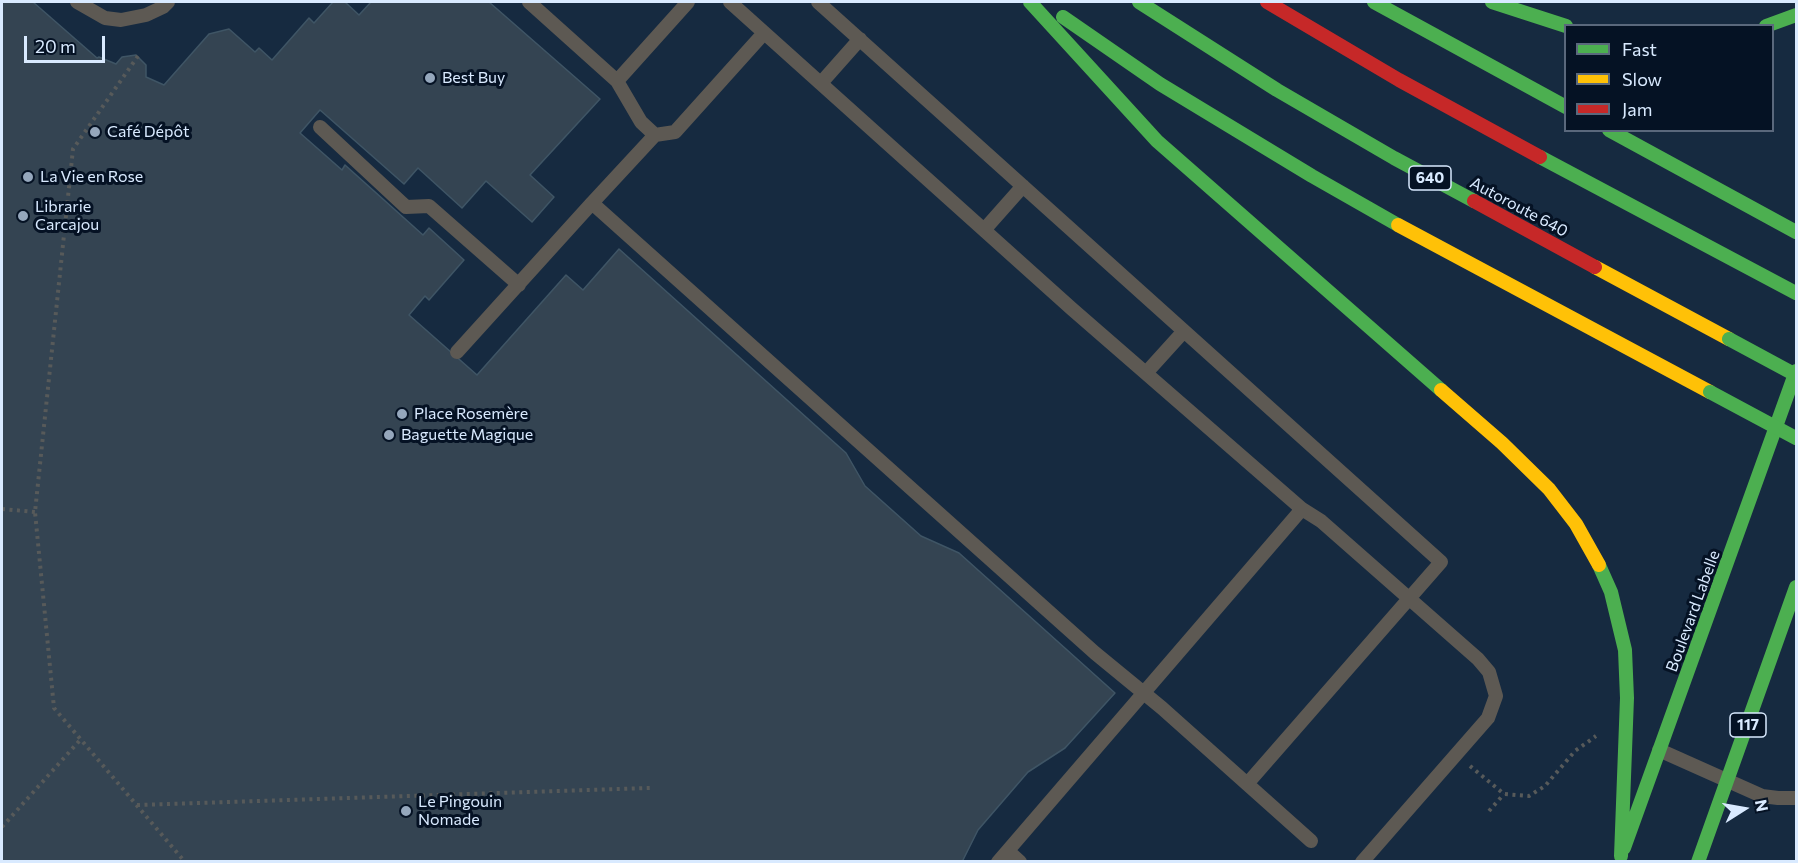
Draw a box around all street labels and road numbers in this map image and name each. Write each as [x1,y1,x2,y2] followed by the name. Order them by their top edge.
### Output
[1409,166,1451,190] road number: 640
[1467,173,1571,241] street label: Autoroute 640
[1662,548,1724,674] street label: Boulevard Labelle
[1730,713,1766,737] road number: 117

